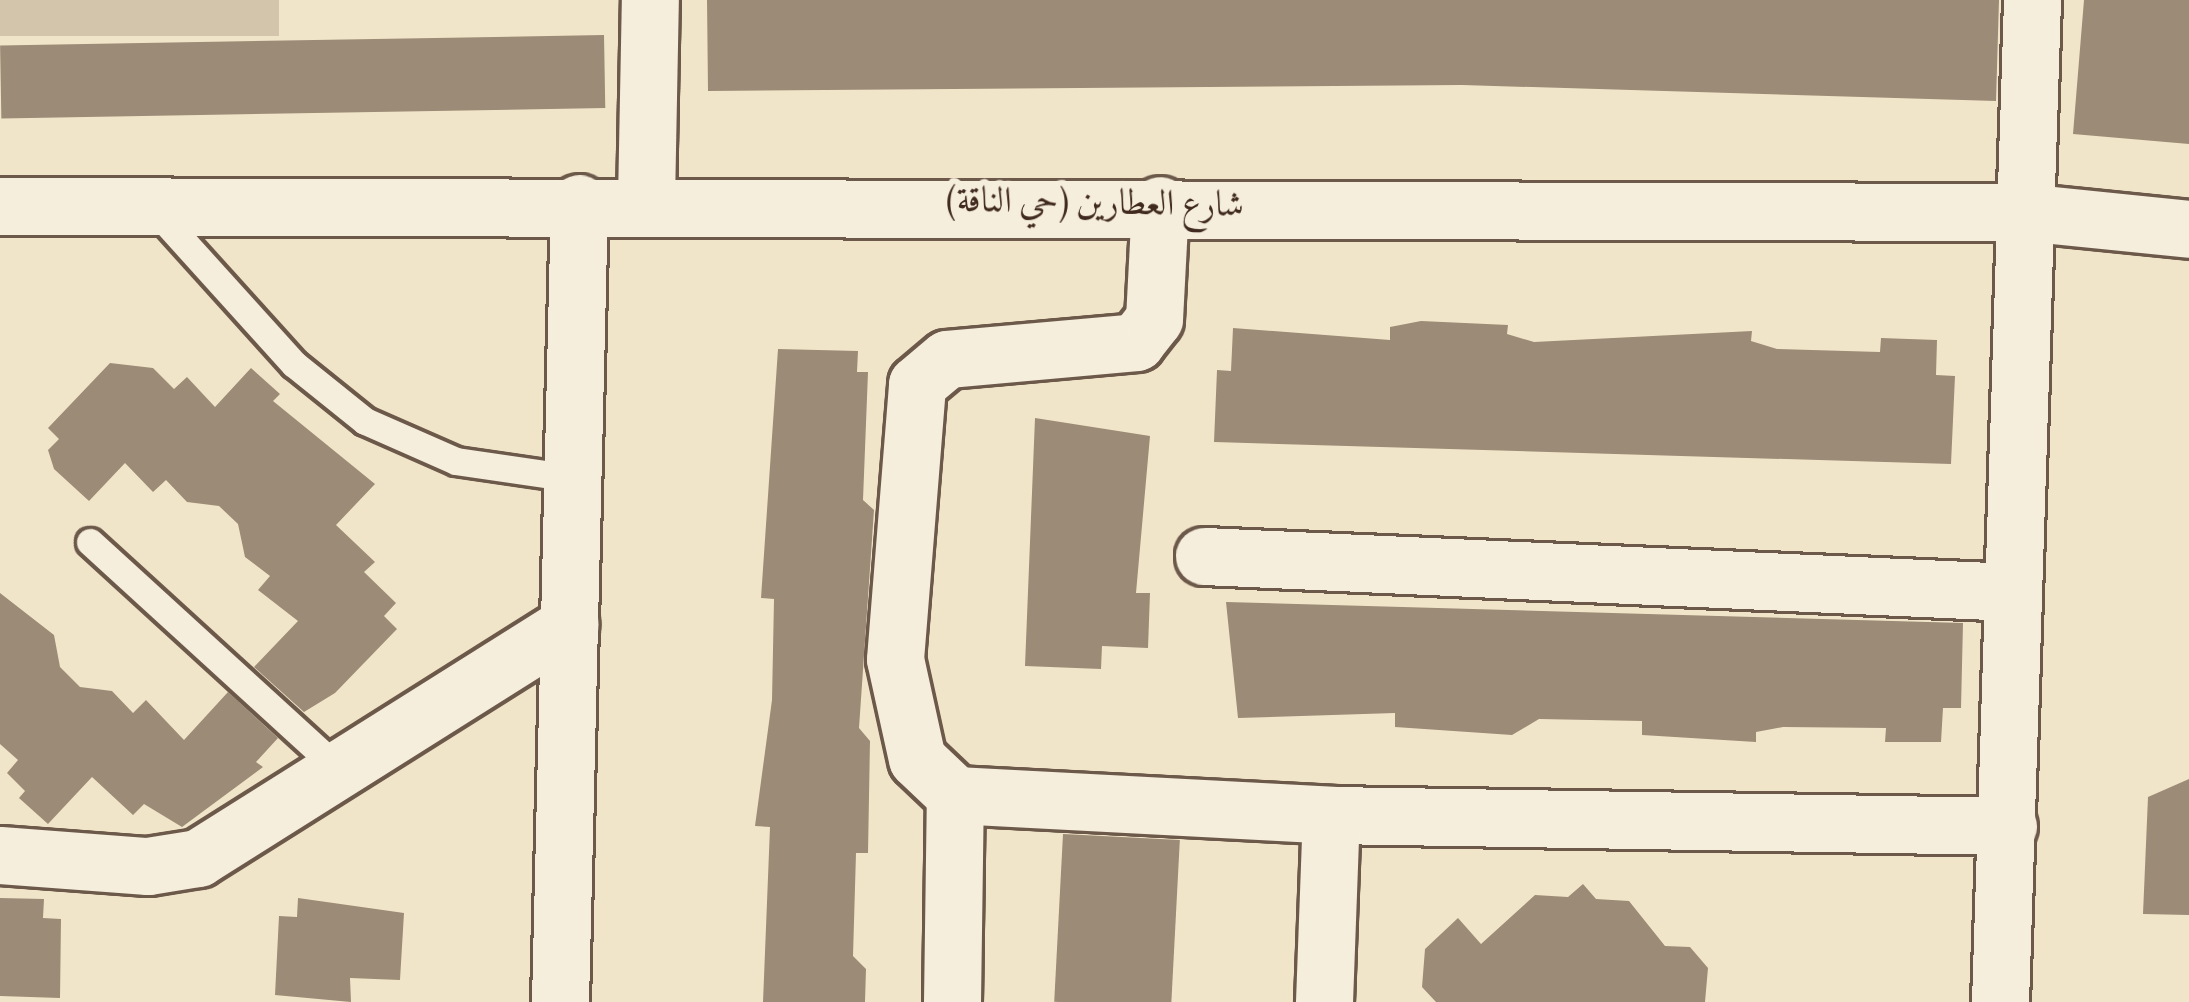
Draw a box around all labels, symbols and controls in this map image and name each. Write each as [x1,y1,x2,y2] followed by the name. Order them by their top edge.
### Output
[946,181,1244,229] street label: شارع العطارين (حي الناقة)

